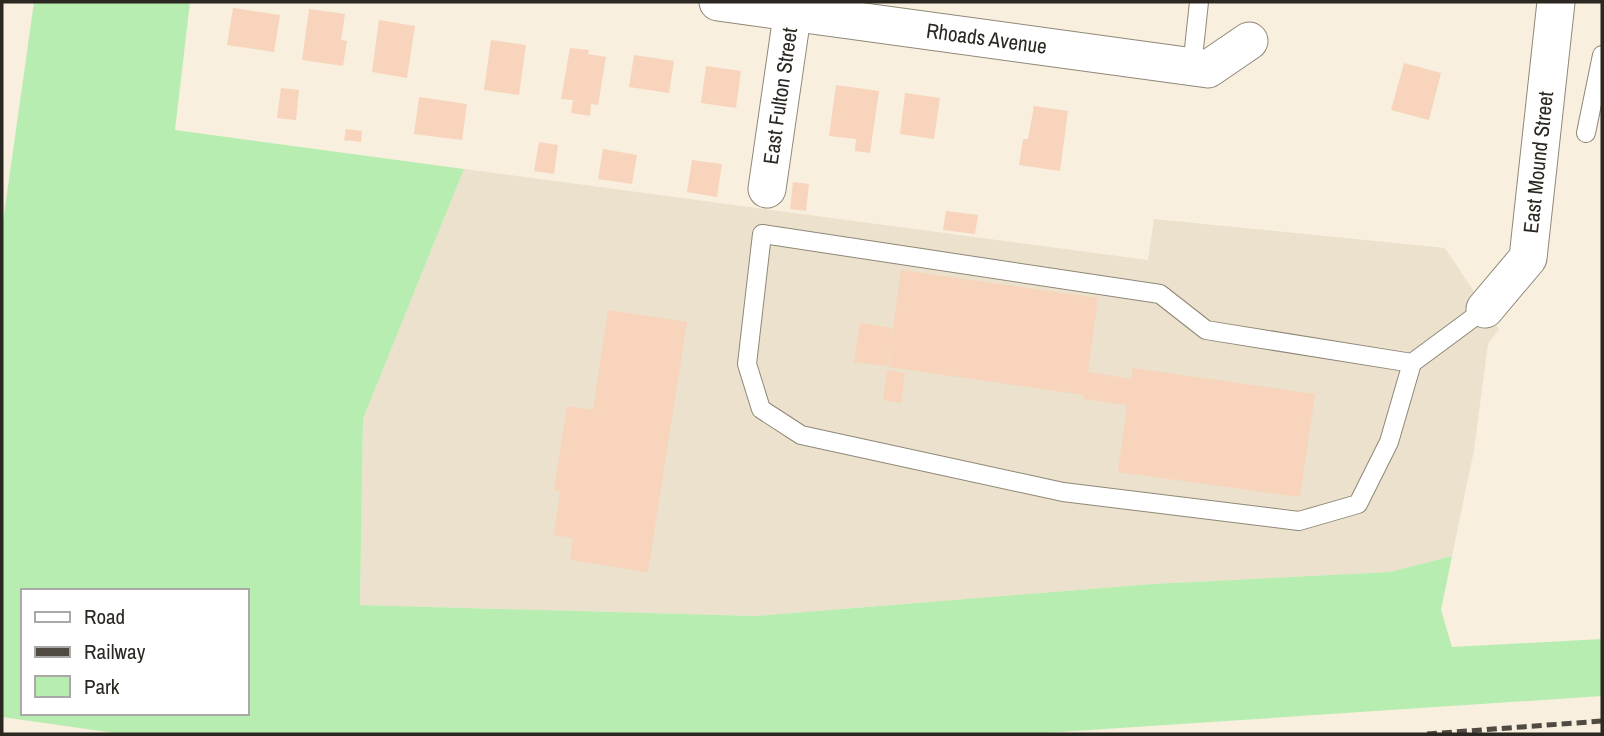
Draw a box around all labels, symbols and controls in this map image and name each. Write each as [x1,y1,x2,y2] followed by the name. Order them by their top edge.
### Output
[924,16,1049,61] street label: Rhoads Avenue
[756,25,804,166] street label: East Fulton Street
[1516,90,1560,235] street label: East Mound Street
[21,589,248,715] legend
[84,602,125,631] text: Road
[84,637,146,666] text: Railway
[84,672,120,701] text: Park

